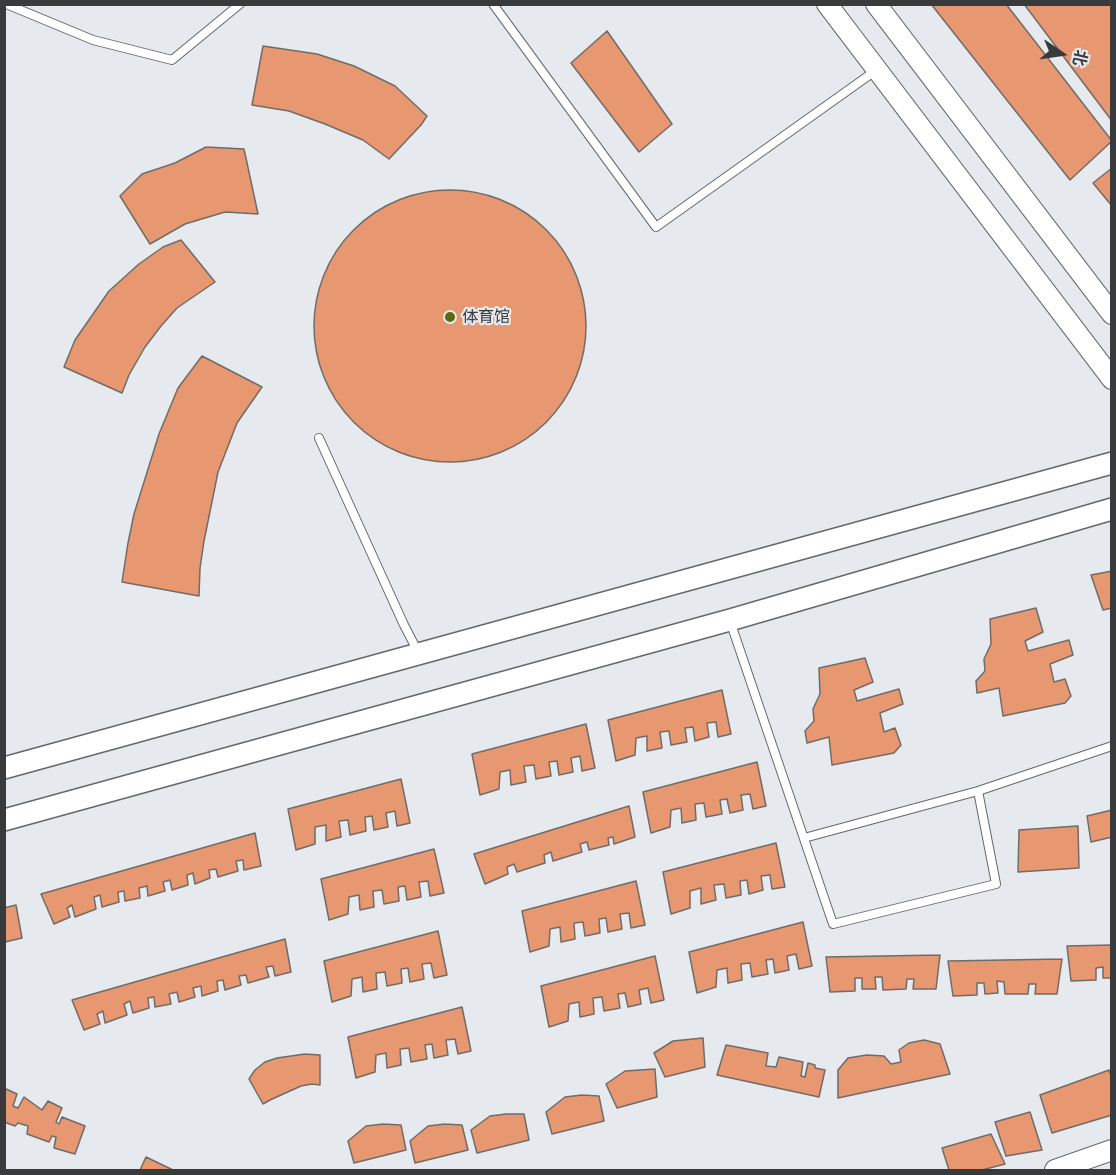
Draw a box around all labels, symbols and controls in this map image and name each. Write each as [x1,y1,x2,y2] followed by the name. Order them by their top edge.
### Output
[1032,24,1092,84] north arrow
[1069,48,1091,68] text: 北
[462,307,510,327] place label: 体育馆
[443,310,457,324] marker: 体育馆

